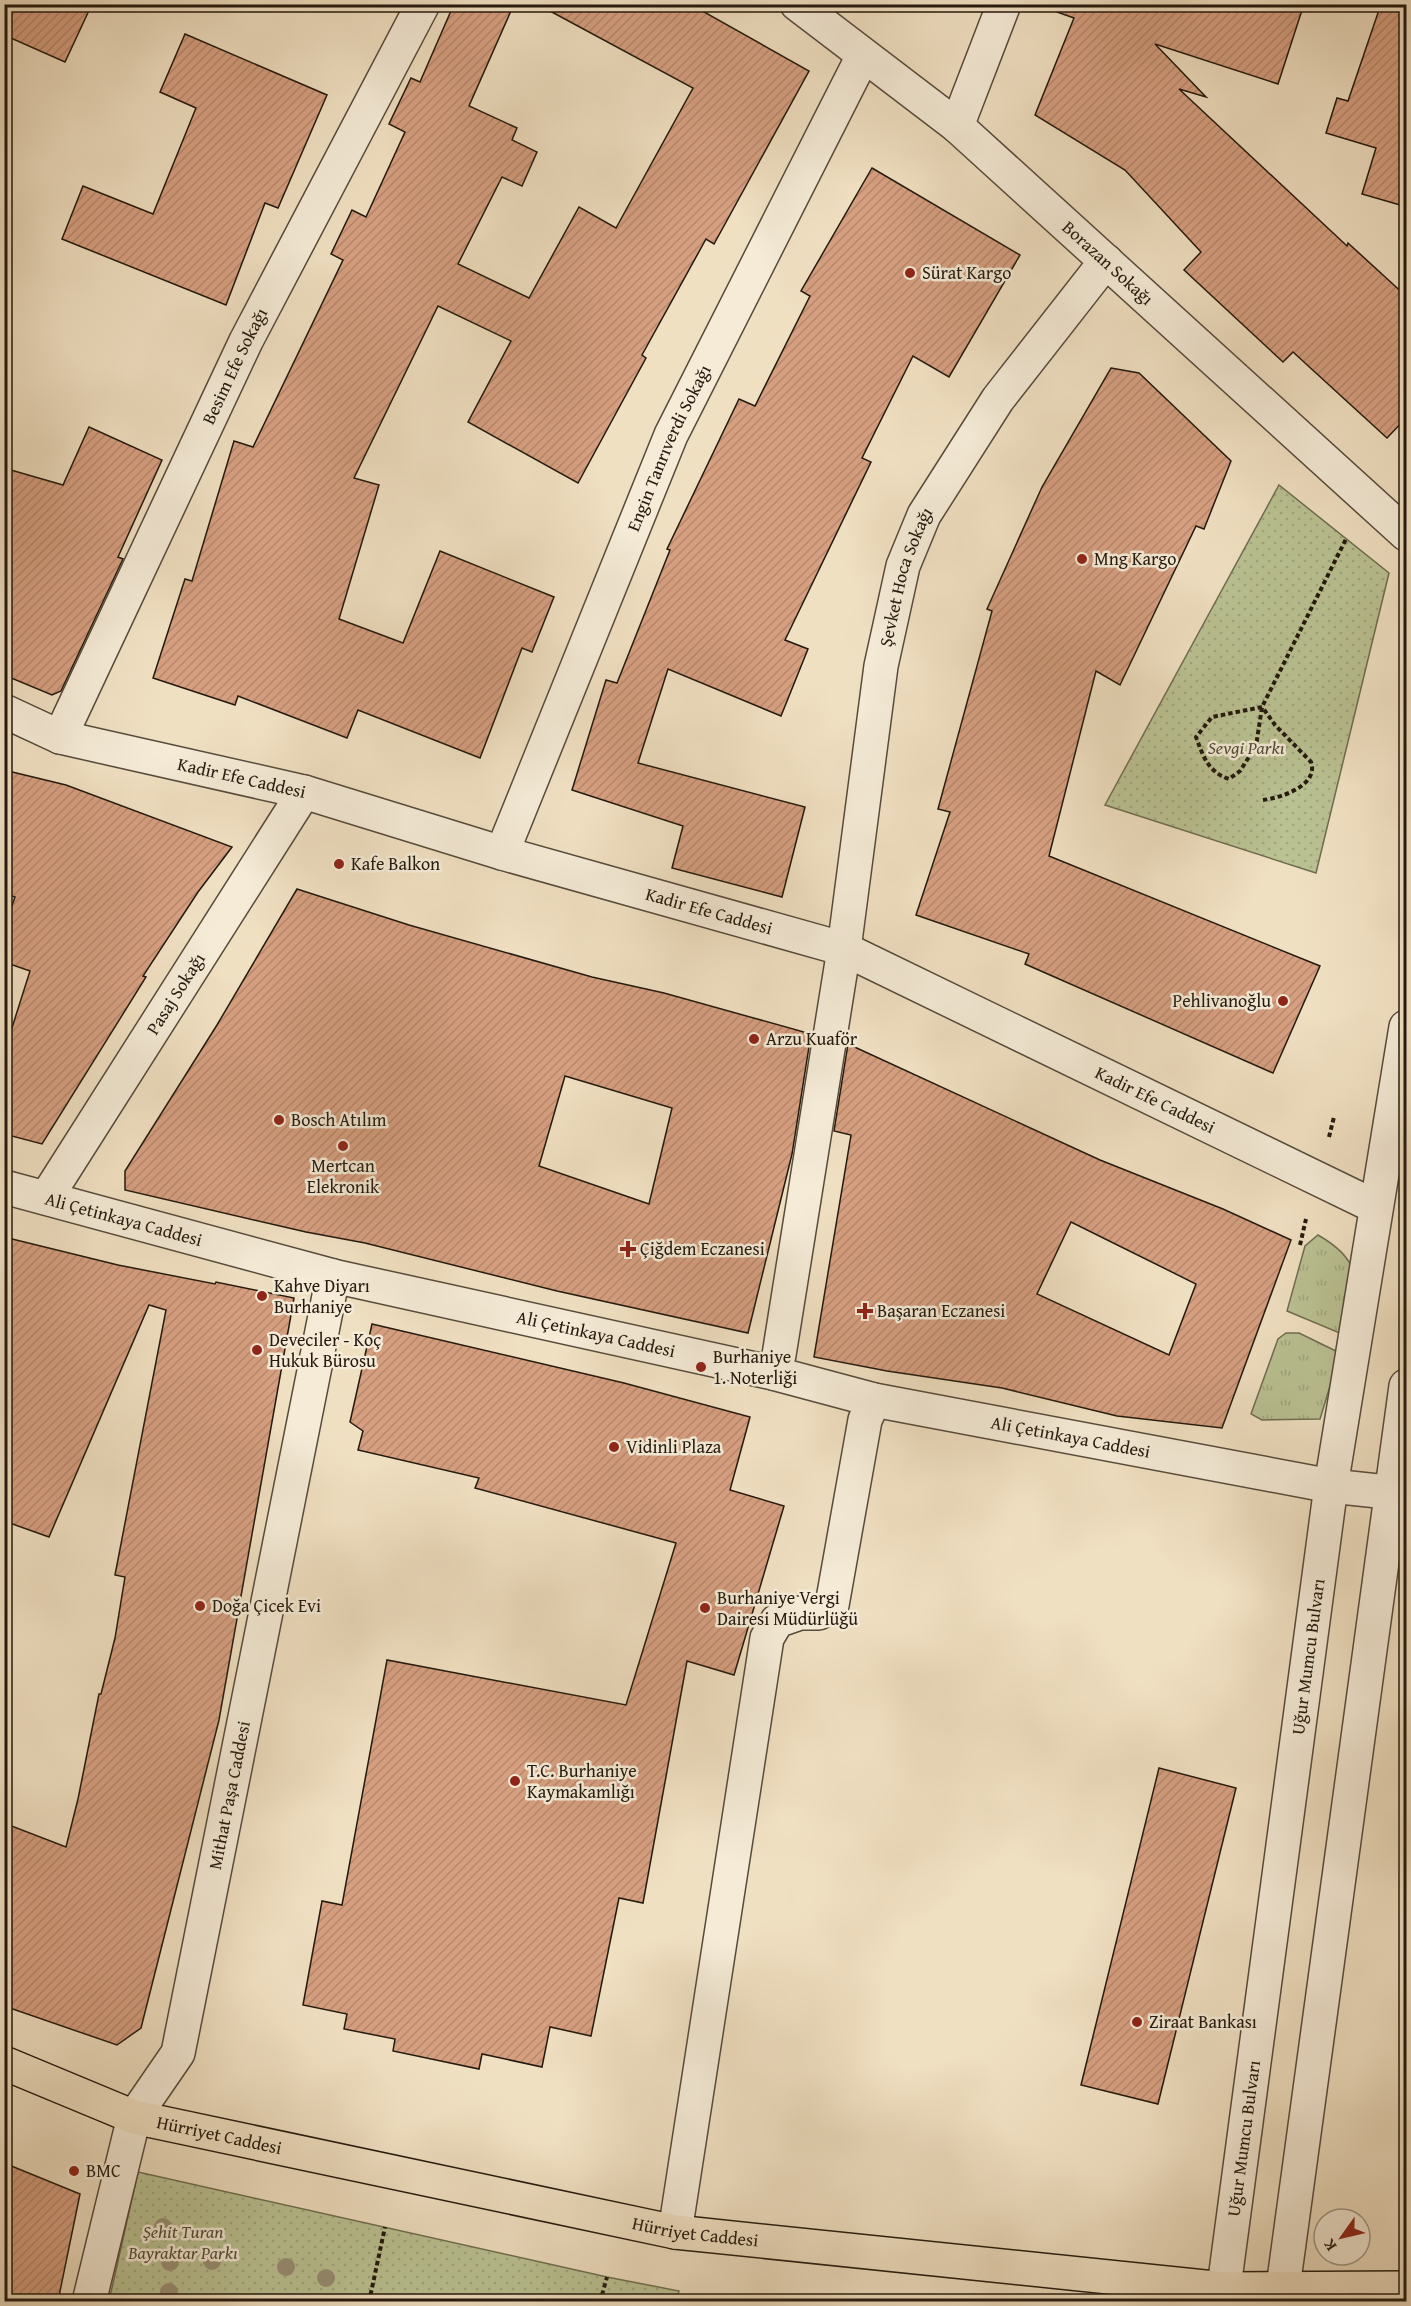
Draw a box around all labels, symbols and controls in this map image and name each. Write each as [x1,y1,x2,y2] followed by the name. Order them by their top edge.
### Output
[1056,214,1160,311] street label: Borazan Sokağı
[922,259,1011,286] place label: Sürat Kargo
[903,266,917,280] marker: Sürat Kargo
[195,303,274,429] street label: Besim Efe Sokağı
[619,360,718,535] street label: Engin Tanrıverdi Sokağı
[872,501,939,649] street label: Şevket Hoca Sokağı
[1094,545,1177,572] place label: Mng Kargo
[1075,552,1089,566] marker: Mng Kargo
[1208,734,1285,761] park label: Sevgi Parkı
[175,750,309,805] street label: Kadir Efe Caddesi
[351,850,440,877] place label: Kafe Balkon
[332,857,346,871] marker: Kafe Balkon
[642,880,776,941] street label: Kadir Efe Caddesi
[139,947,212,1040] street label: Pasaj Sokağı
[1173,987,1271,1014] place label: Pehlivanoğlu
[1276,994,1290,1008] marker: Pehlivanoğlu
[766,1025,858,1052] place label: Arzu Kuaför
[747,1032,761,1046] marker: Arzu Kuaför
[1091,1059,1220,1140] street label: Kadir Efe Caddesi
[291,1106,387,1133] place label: Bosch Atılım
[272,1113,286,1127] marker: Bosch Atılım
[336,1139,350,1153] marker: Mertcan Elekronik
[307,1152,380,1200] place label: Mertcan Elekronik
[42,1185,205,1253] street label: Ali Çetinkaya Caddesi
[640,1235,765,1262] place label: Çiğdem Eczanesi
[621,1242,635,1256] marker: Çiğdem Eczanesi
[274,1272,370,1320] place label: Kahve Diyarı Burhaniye
[255,1289,269,1303] marker: Kahve Diyarı Burhaniye
[877,1297,1005,1324] place label: Başaran Eczanesi
[514,1303,678,1364] street label: Ali Çetinkaya Caddesi
[858,1304,872,1318] marker: Başaran Eczanesi
[269,1326,381,1374] place label: Deveciler - Koç Hukuk Bürosu
[250,1343,264,1357] marker: Deveciler - Koç Hukuk Bürosu
[713,1343,797,1391] place label: Burhaniye 1. Noterliği
[694,1360,708,1374] marker: Burhaniye 1. Noterliği
[989,1408,1153,1465] street label: Ali Çetinkaya Caddesi
[626,1433,722,1460] place label: Vidinli Plaza
[607,1440,621,1454] marker: Vidinli Plaza
[1284,1577,1332,1737] street label: Uğur Mumcu Bulvarı
[717,1584,858,1632] place label: Burhaniye Vergi Dairesi Müdürlüğü
[212,1592,321,1619] place label: Doğa Çicek Evi
[193,1599,207,1613] marker: Doğa Çicek Evi
[698,1601,712,1615] marker: Burhaniye Vergi Dairesi Müdürlüğü
[201,1718,257,1872] street label: Mithat Paşa Caddesi
[527,1757,637,1805] place label: T.C. Burhaniye Kaymakamlığı
[508,1774,522,1788] marker: T.C. Burhaniye Kaymakamlığı
[1149,2008,1257,2035] place label: Ziraat Bankası
[1130,2015,1144,2029] marker: Ziraat Bankası
[1220,2059,1267,2218] street label: Uğur Mumcu Bulvarı
[154,2108,284,2161] street label: Hürriyet Caddesi
[86,2157,121,2184] place label: BMC
[67,2164,81,2178] marker: BMC
[1312,2207,1372,2267] north arrow
[630,2209,760,2254] street label: Hürriyet Caddesi
[127,2218,238,2266] park label: Şehit Turan Bayraktar Parkı
[1316,2234,1342,2256] text: K

